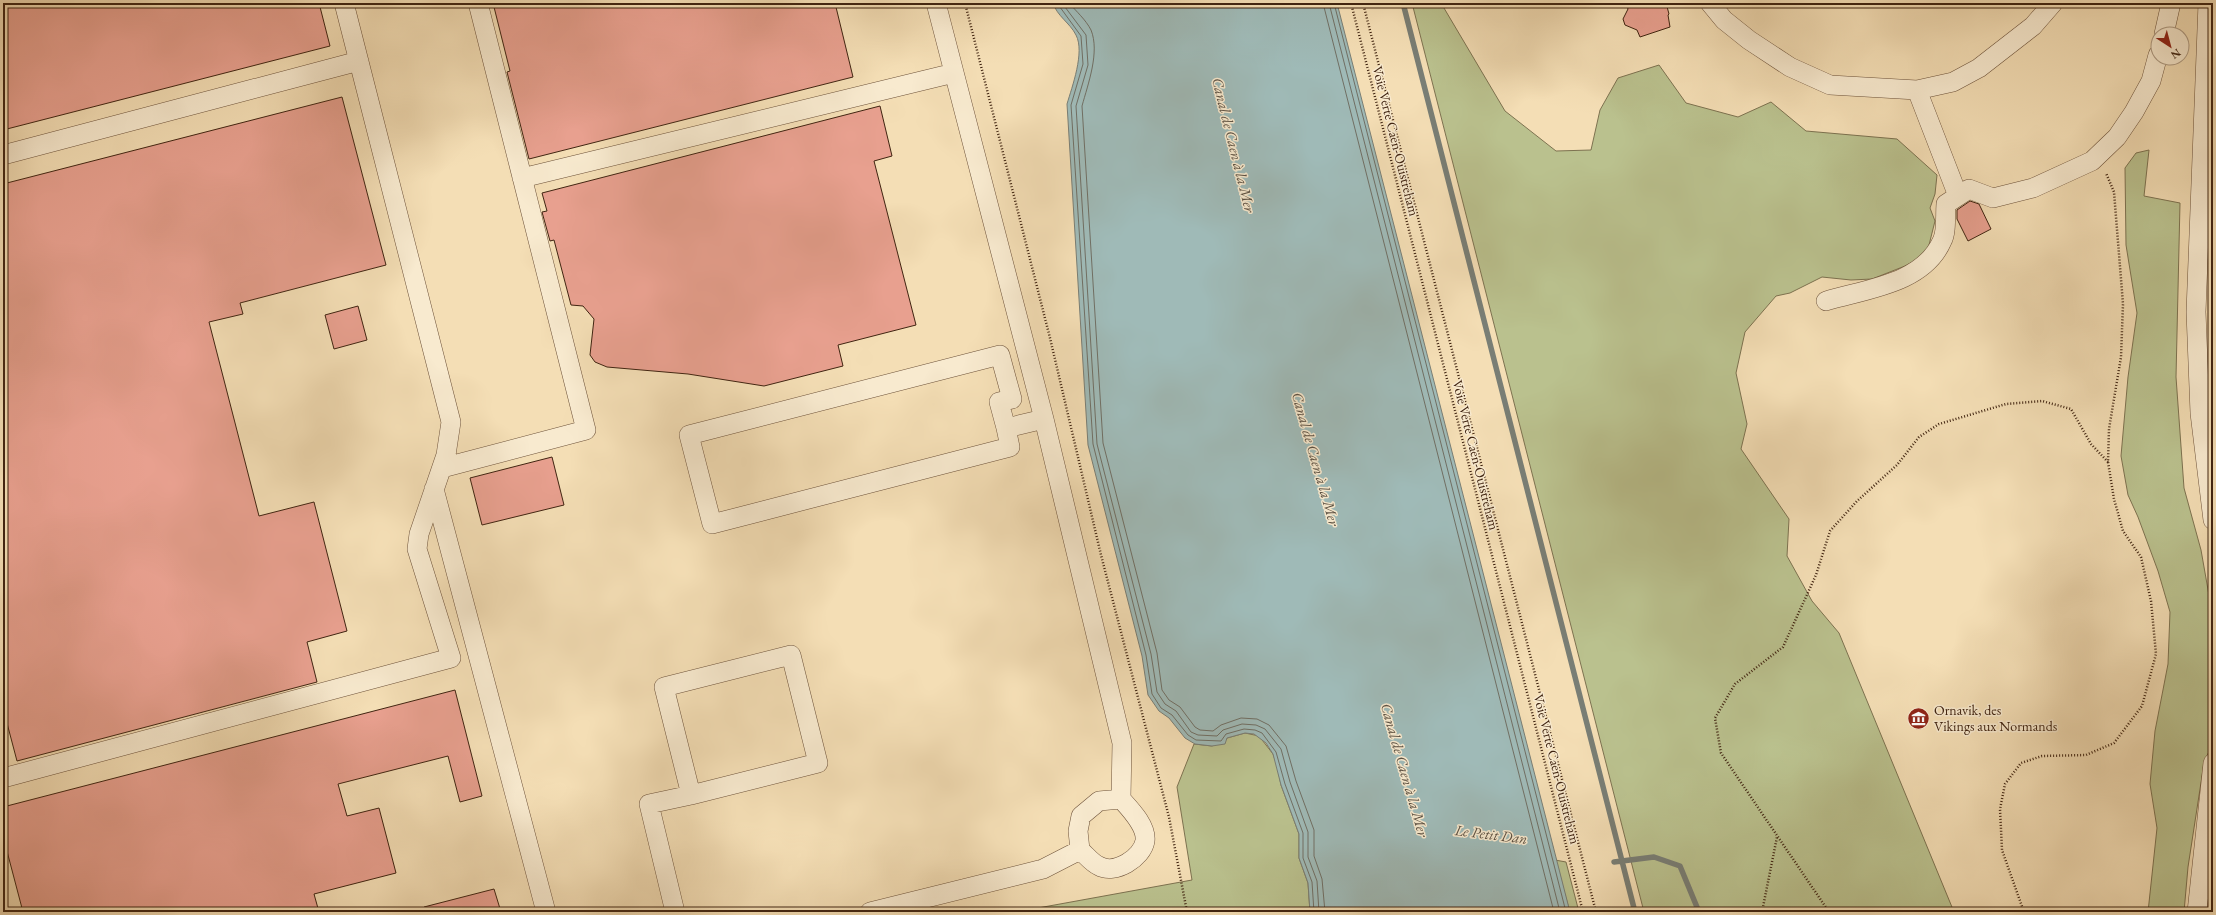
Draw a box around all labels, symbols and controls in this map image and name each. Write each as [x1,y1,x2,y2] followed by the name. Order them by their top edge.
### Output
[2150,26,2190,66] north arrow
[2168,46,2184,62] text: N
[1369,64,1423,218] street label: Voie Verte Caen-Ouistreham
[1208,76,1260,216] water label: Canal de Caen à la Mer
[1449,378,1503,532] street label: Voie Verte Caen-Ouistreham
[1288,390,1345,529] water label: Canal de Caen à la Mer
[1530,692,1584,846] street label: Voie Verte Caen-Ouistreham
[1377,701,1434,840] water label: Canal de Caen à la Mer
[1934,701,2058,735] place label: Ornavik, des Vikings aux Normands
[1906,705,1932,731] museum icon: Ornavik, des Vikings aux Normands
[1453,820,1528,848] water label: Le Petit Dan

